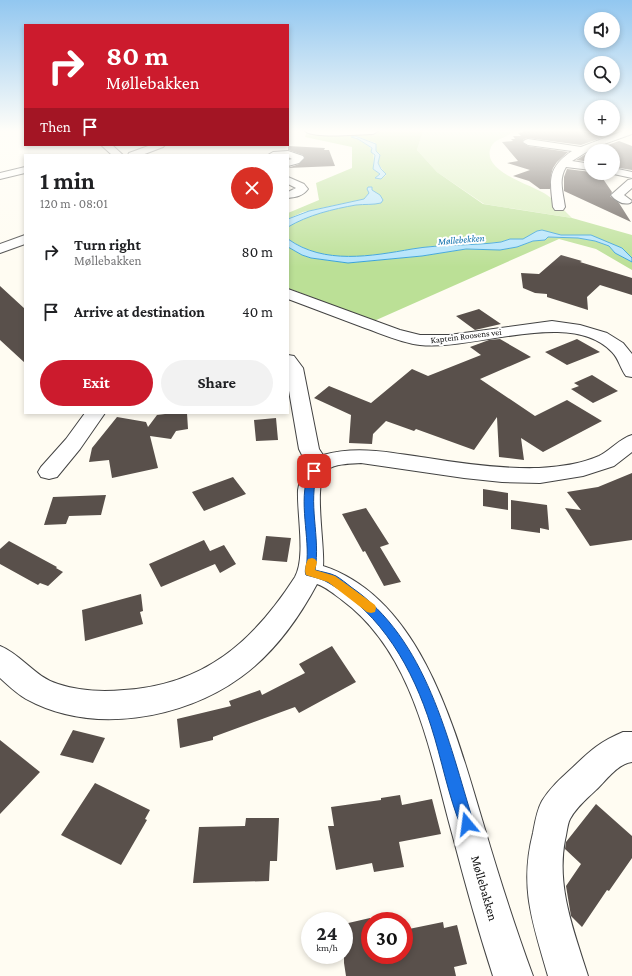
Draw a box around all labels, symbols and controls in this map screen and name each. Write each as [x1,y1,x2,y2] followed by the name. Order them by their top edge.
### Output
[584,12,620,180] map controls
[584,12,620,48] button: sound
[40,40,92,92] icon: right
[106,40,168,71] text: 80 m
[584,56,620,92] button: search
[106,73,199,93] text: Møllebakken
[584,100,620,136] button: +
[79,116,101,138] icon: arrive
[40,119,71,135] text: Then
[584,144,620,180] button: −
[40,167,95,194] text: 1 min
[231,167,273,209] button: close
[40,196,108,211] text: 120 m · 08:01
[436,232,485,247] water label: Møllebekken
[74,237,141,253] text: Turn right
[40,241,62,263] icon: right
[242,244,273,260] text: 80 m
[74,253,141,268] text: Møllebakken
[40,301,62,323] icon: arrive
[74,304,205,320] text: Arrive at destination
[242,304,273,320] text: 40 m
[430,327,503,345] street label: Kaptein Roosens vei
[40,360,153,406] button: Exit
[161,360,273,406] button: Share
[297,454,331,488] pin
[303,460,325,482] icon: arrive
[446,803,488,845] position arrow
[468,854,501,923] street label: Møllebakken
[361,912,413,964] speed limit sign: 30
[317,922,337,944] text: 24
[316,942,338,953] text: km/h

